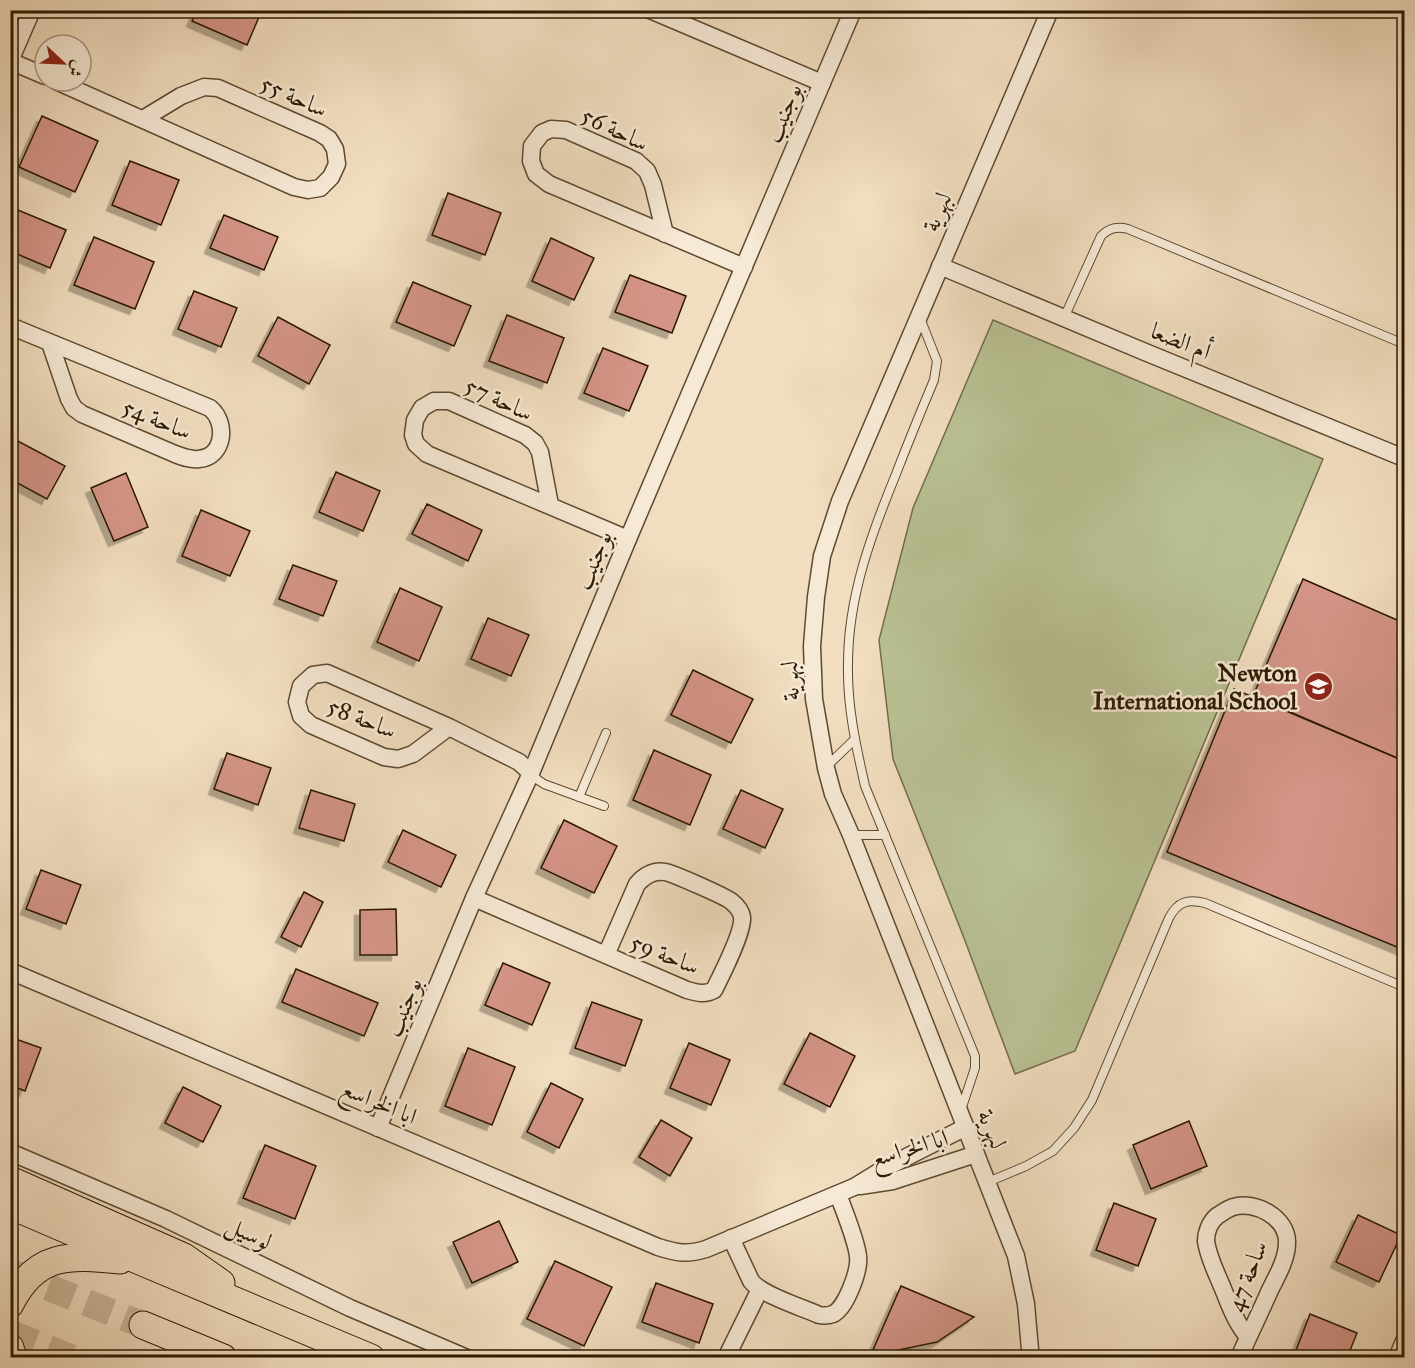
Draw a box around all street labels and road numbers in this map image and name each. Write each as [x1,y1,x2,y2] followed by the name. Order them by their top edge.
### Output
[256,68,332,124] street label: ساحة 55
[757,79,810,148] street label: بوجنيب
[576,100,654,158] street label: ساحة 56
[915,188,959,236] street label: لبهرية
[1144,314,1217,372] street label: أم الضعا
[460,370,538,428] street label: ساحة 57
[118,392,196,446] street label: ساحة 54
[567,526,620,595] street label: بوجنيب
[774,660,806,702] street label: لبهرية
[323,691,401,745] street label: ساحة 58
[626,927,704,981] street label: ساحة 59
[377,973,430,1042] street label: بوجنيب
[334,1073,422,1138] street label: ابا الخراسع
[971,1105,1013,1153] street label: لبهرية
[867,1123,953,1180] street label: ابا الخراسع
[220,1209,277,1259] street label: لوسيل
[1220,1237,1274,1315] street label: ساحة 47

